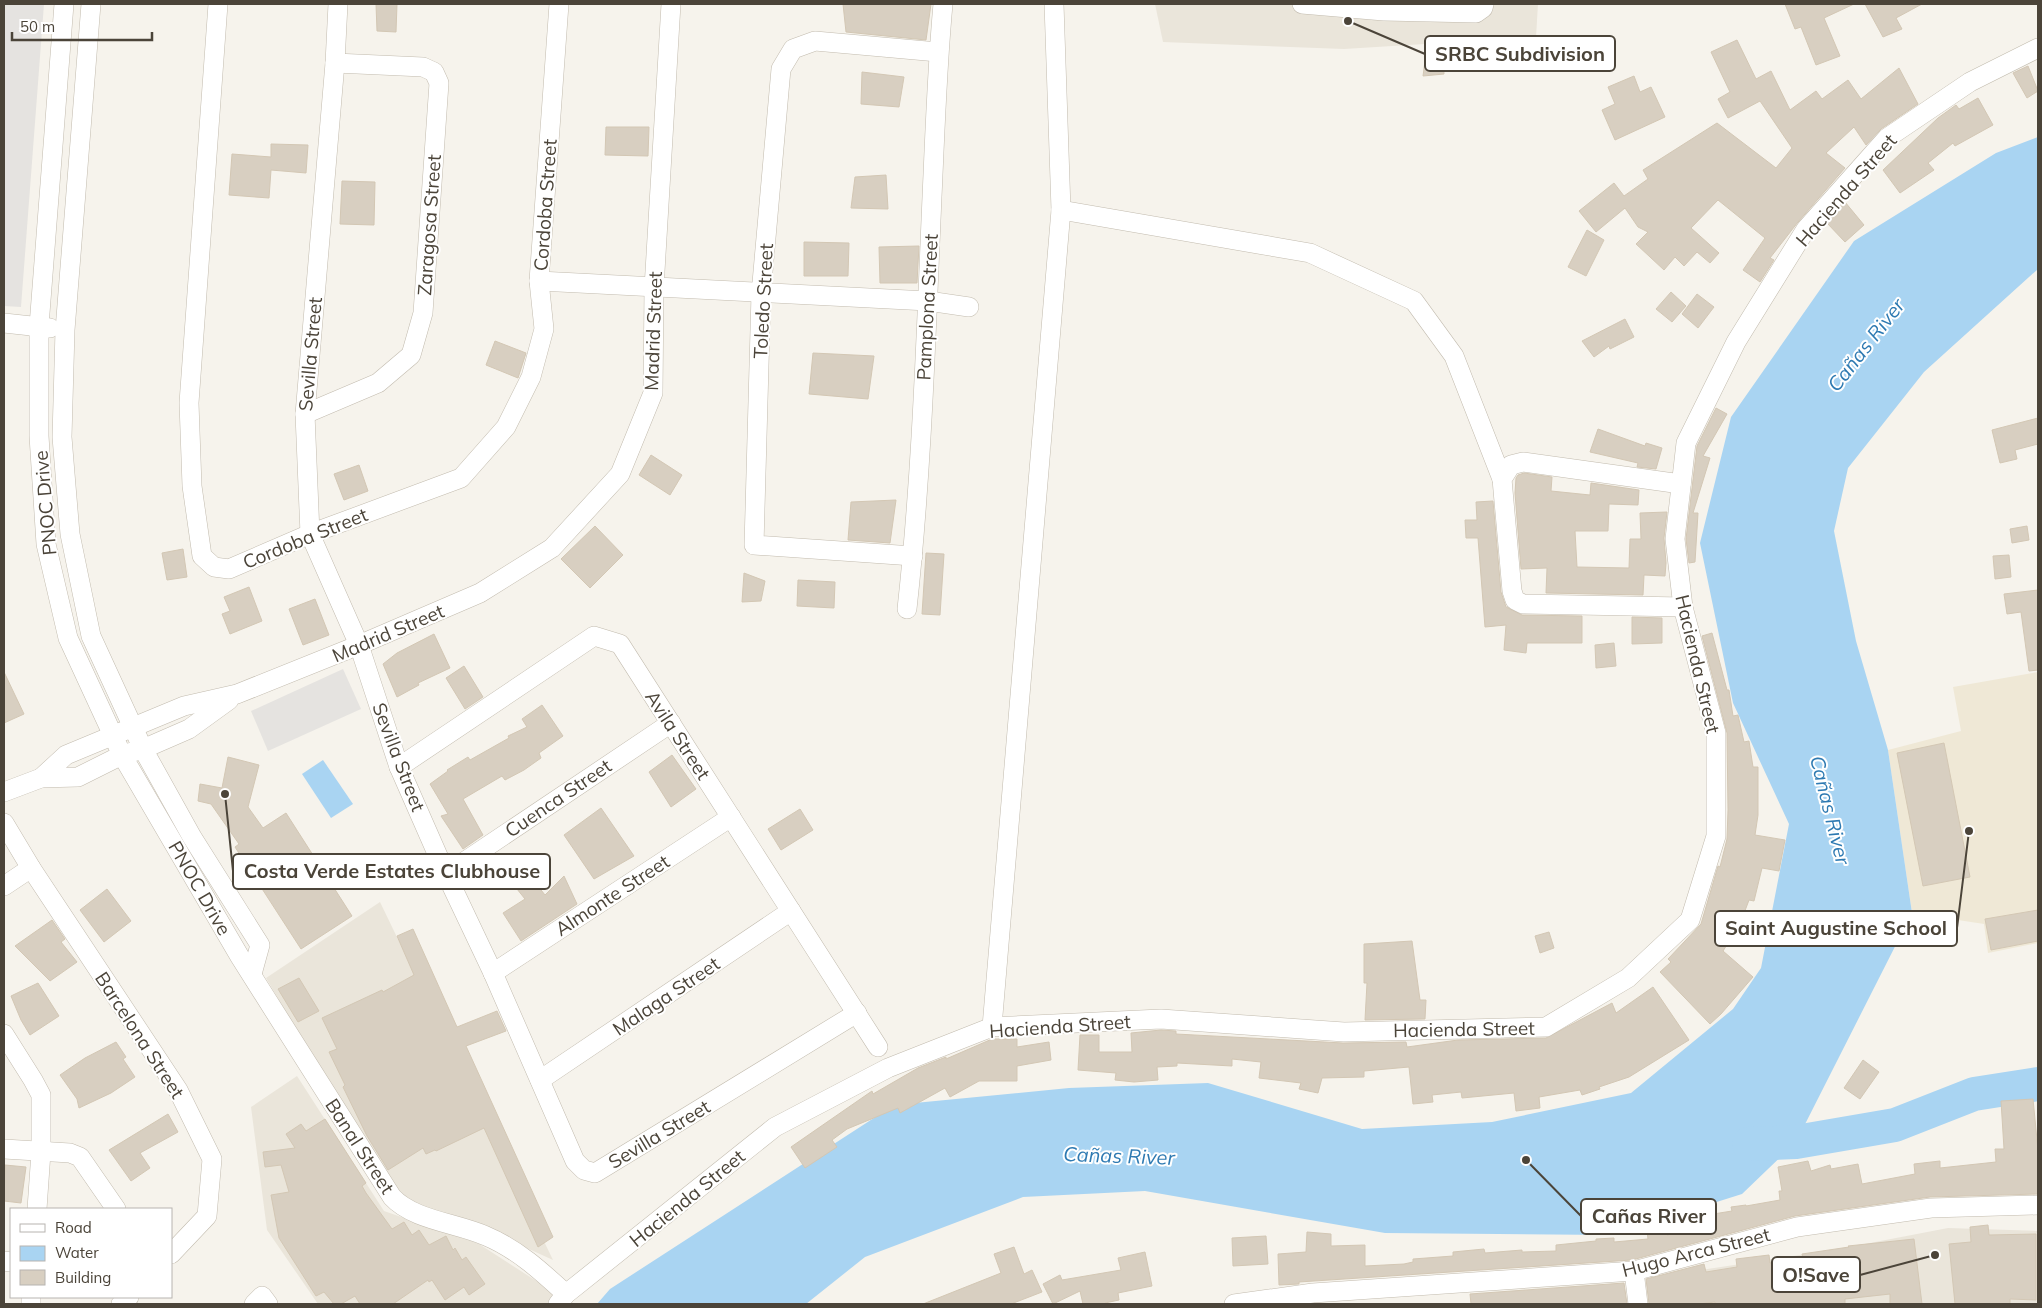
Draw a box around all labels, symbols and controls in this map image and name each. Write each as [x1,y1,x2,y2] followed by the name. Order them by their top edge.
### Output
[12,10,152,42] scale bar
[20,17,55,36] text: 50 m
[1425,36,1615,71] callout: SRBC Subdivision
[1435,41,1605,66] text: SRBC Subdivision
[1790,128,1902,251] street label: Hacienda Street
[528,138,562,272] street label: Cordoba Street
[412,153,446,296] street label: Zaragosa Street
[911,233,943,381] street label: Pamplona Street
[748,242,778,359] street label: Toledo Street
[639,271,667,391] street label: Madrid Street
[1821,293,1910,396] water label: Cañas River
[293,296,327,412] street label: Sevilla Street
[28,450,62,556] street label: PNOC Drive
[239,502,371,574] street label: Cordoba Street
[1670,592,1726,736] street label: Hacienda Street
[328,598,448,667] street label: Madrid Street
[640,686,716,784] street label: Avila Street
[367,699,431,815] street label: Sevilla Street
[500,753,616,842] street label: Cuenca Street
[1805,753,1856,868] water label: Cañas River
[163,836,237,940] street label: PNOC Drive
[550,849,674,941] street label: Almonte Street
[233,854,550,889] callout: Costa Verde Estates Clubhouse
[244,858,540,883] text: Costa Verde Estates Clubhouse
[1715,911,1957,946] callout: Saint Augustine School
[1725,915,1947,940] text: Saint Augustine School
[608,951,724,1041] street label: Malaga Street
[90,967,190,1103] street label: Barcelona Street
[989,1009,1132,1043] street label: Hacienda Street
[1393,1016,1535,1042] street label: Hacienda Street
[320,1094,400,1198] street label: Banal Street
[604,1094,715,1174] street label: Sevilla Street
[1063,1141,1176,1170] water label: Cañas River
[624,1144,750,1252] street label: Hacienda Street
[1581,1199,1716,1234] callout: Cañas River
[1592,1203,1706,1228] text: Cañas River
[10,1208,172,1298] legend
[55,1218,92,1237] text: Road
[1619,1222,1773,1282] street label: Hugo Arca Street
[55,1243,99,1262] text: Water
[1772,1257,1860,1292] callout: O!Save
[1782,1262,1850,1287] text: O!Save
[55,1268,111,1287] text: Building

